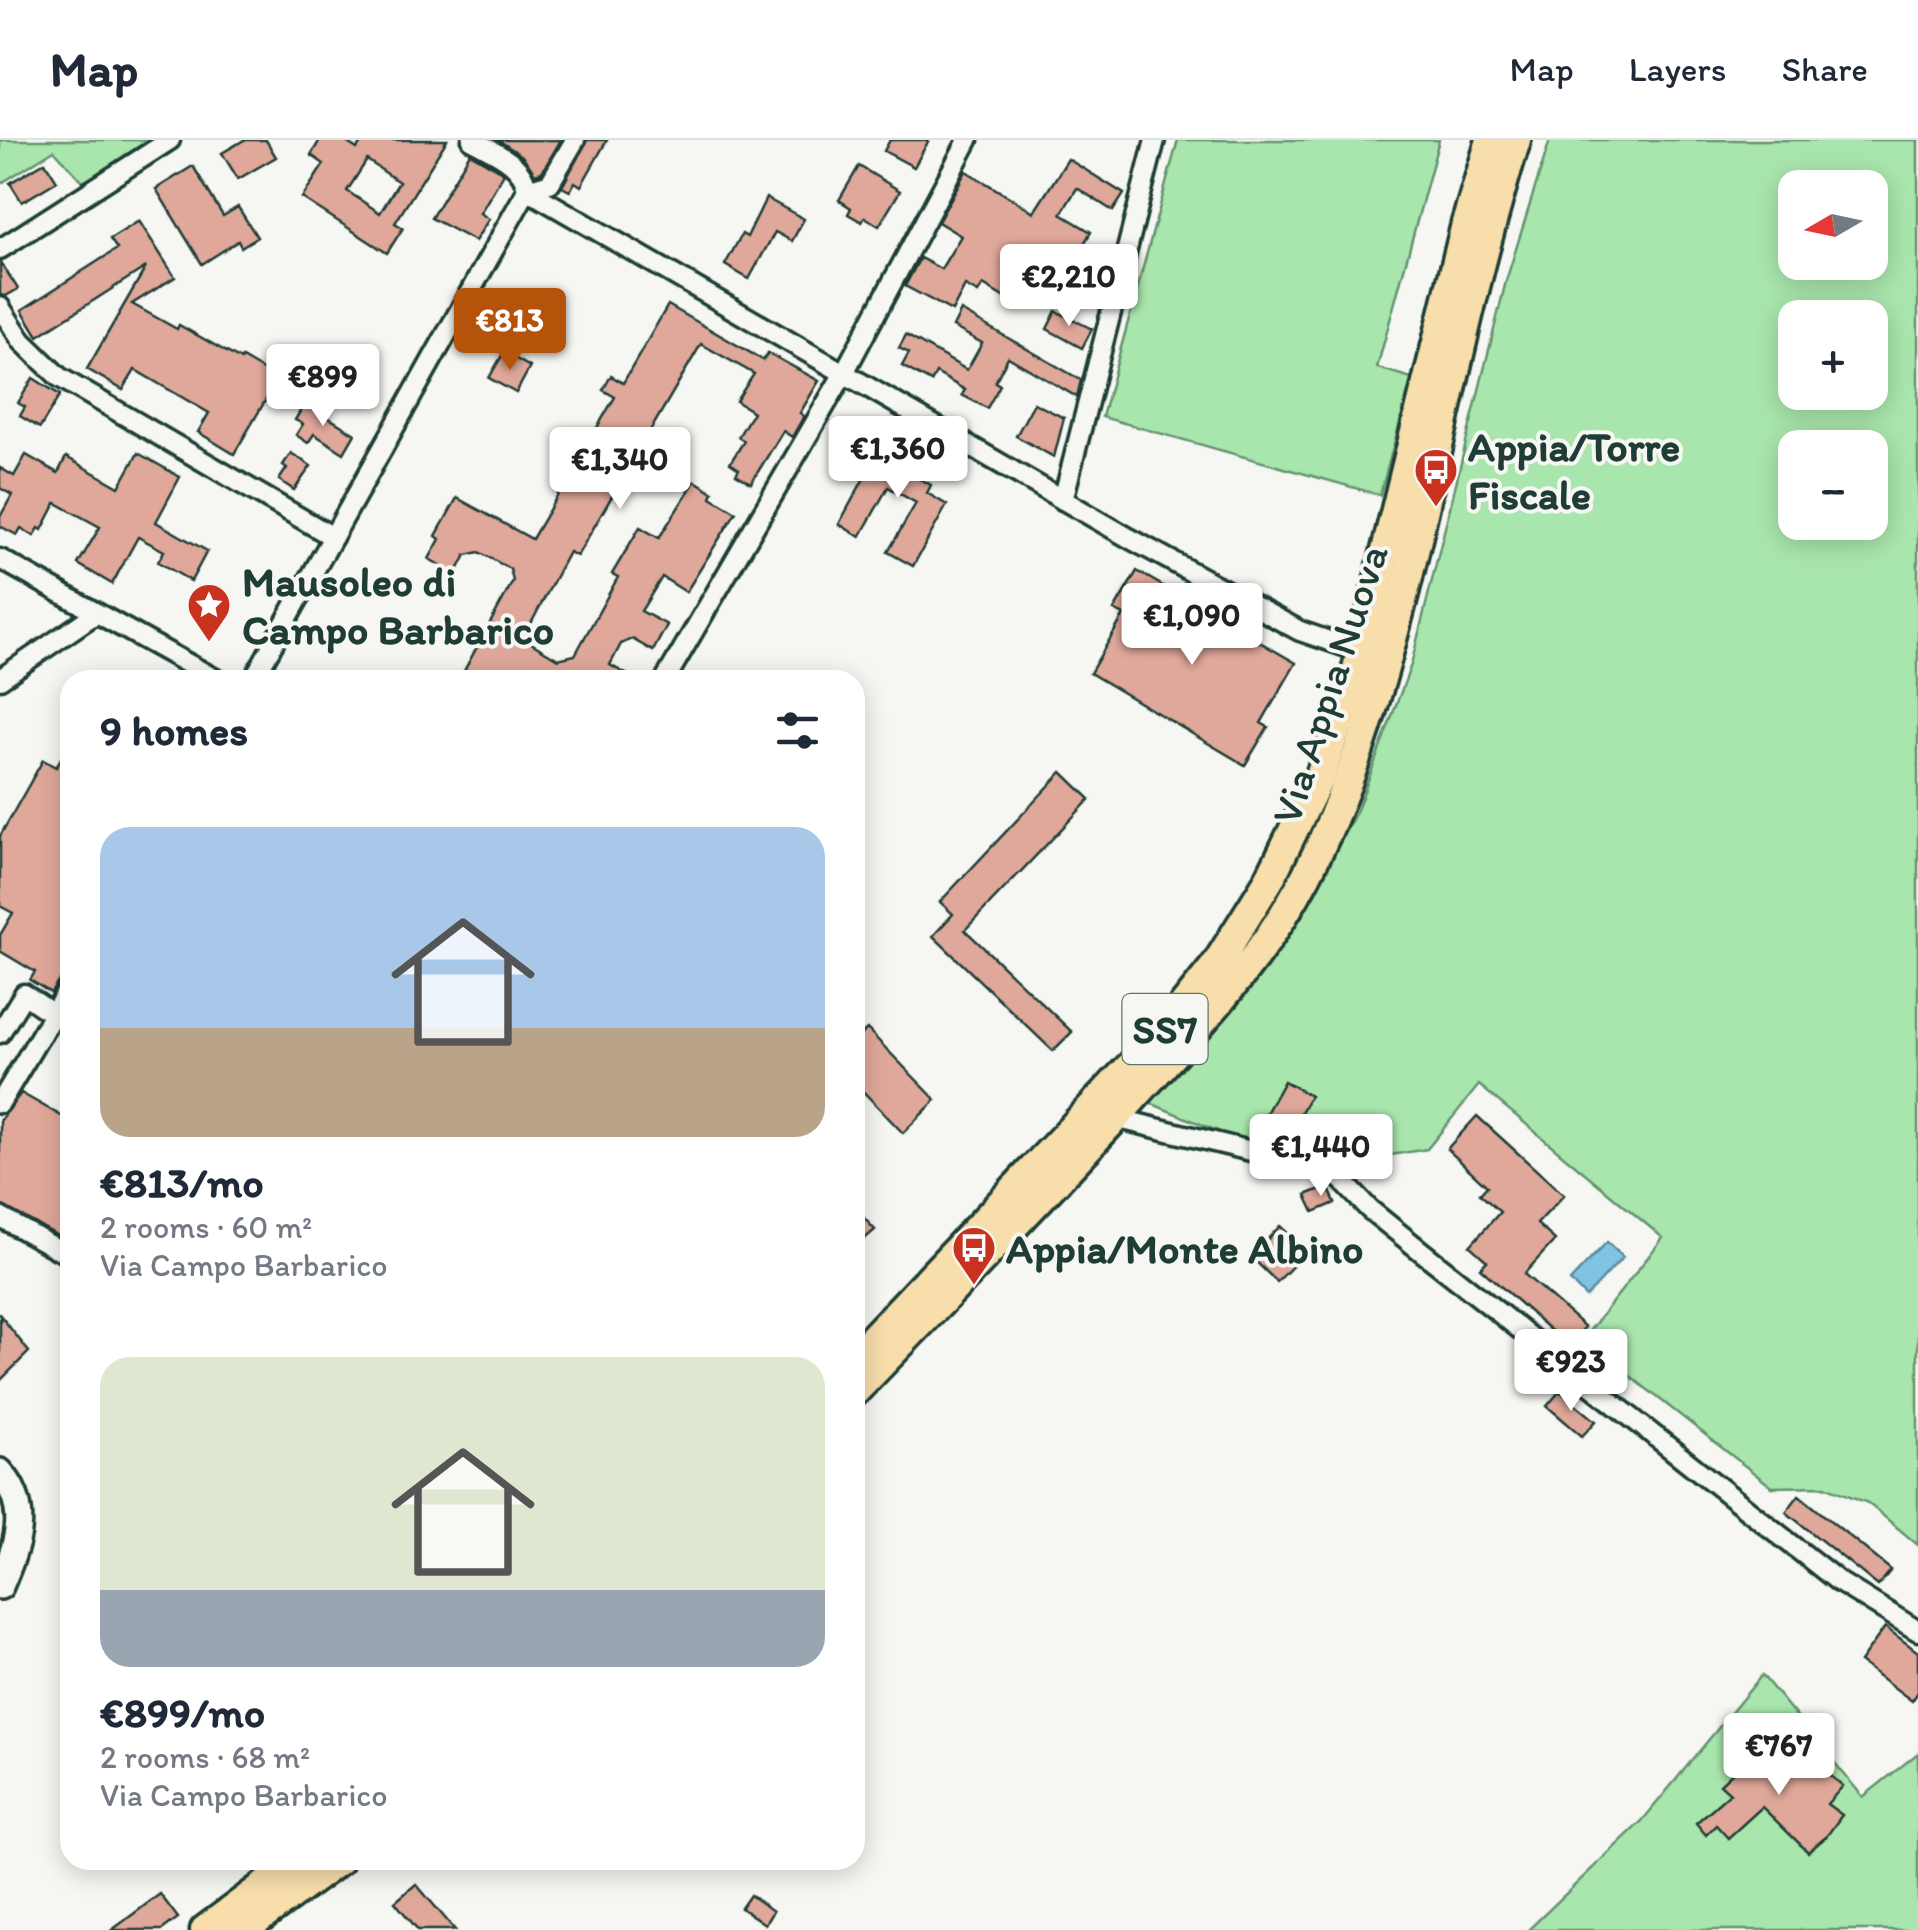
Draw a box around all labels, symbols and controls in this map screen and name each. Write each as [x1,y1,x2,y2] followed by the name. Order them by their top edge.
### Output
[50,40,138,98] text: Map
[1510,48,1574,90] text: Map
[1629,48,1726,90] text: Layers
[1781,48,1868,90] text: Share
[1778,170,1888,280] north arrow
[1778,170,1888,540] map controls
[988,244,1150,329] pin: €2,210
[1022,257,1116,295] text: €2,210
[451,288,569,373] pin: €813
[1778,300,1888,410] button: +
[476,301,544,339] text: €813
[264,344,382,429] pin: €899
[288,357,358,395] text: €899
[817,416,979,501] pin: €1,360
[1468,421,1680,520] place label: Appia/Torre Fiscale
[539,427,701,512] pin: €1,340
[851,429,945,467] text: €1,360
[1778,430,1888,540] button: −
[571,440,669,478] text: €1,340
[1413,447,1459,508] bus stop icon: Appia/Torre Fiscale
[1260,538,1399,830] street label: Via Appia Nuova
[242,556,554,655] place label: Mausoleo di Campo Barbarico
[186,582,232,643] place icon: Mausoleo di Campo Barbarico
[1111,583,1273,668] pin: €1,090
[1144,596,1240,634] text: €1,090
[770,703,825,758] icon: filters
[100,705,248,756] text: 9 homes
[373,892,553,1072] icon: home
[1122,994,1208,1064] road number: SS7
[1240,1114,1402,1199] pin: €1,440
[1272,1127,1370,1165] text: €1,440
[100,1157,264,1208] text: €813/mo
[100,1208,312,1246] text: 2 rooms · 60 m²
[1006,1223,1363,1274] place label: Appia/Monte Albino
[951,1225,997,1286] bus stop icon: Appia/Monte Albino
[100,1246,388,1284] text: Via Campo Barbarico
[1512,1329,1630,1414] pin: €923
[1536,1342,1606,1380] text: €923
[373,1422,553,1602] icon: home
[100,1687,265,1738] text: €899/mo
[1720,1713,1838,1798] pin: €767
[1746,1726,1812,1764] text: €767
[100,1738,310,1776] text: 2 rooms · 68 m²
[100,1776,388,1814] text: Via Campo Barbarico

